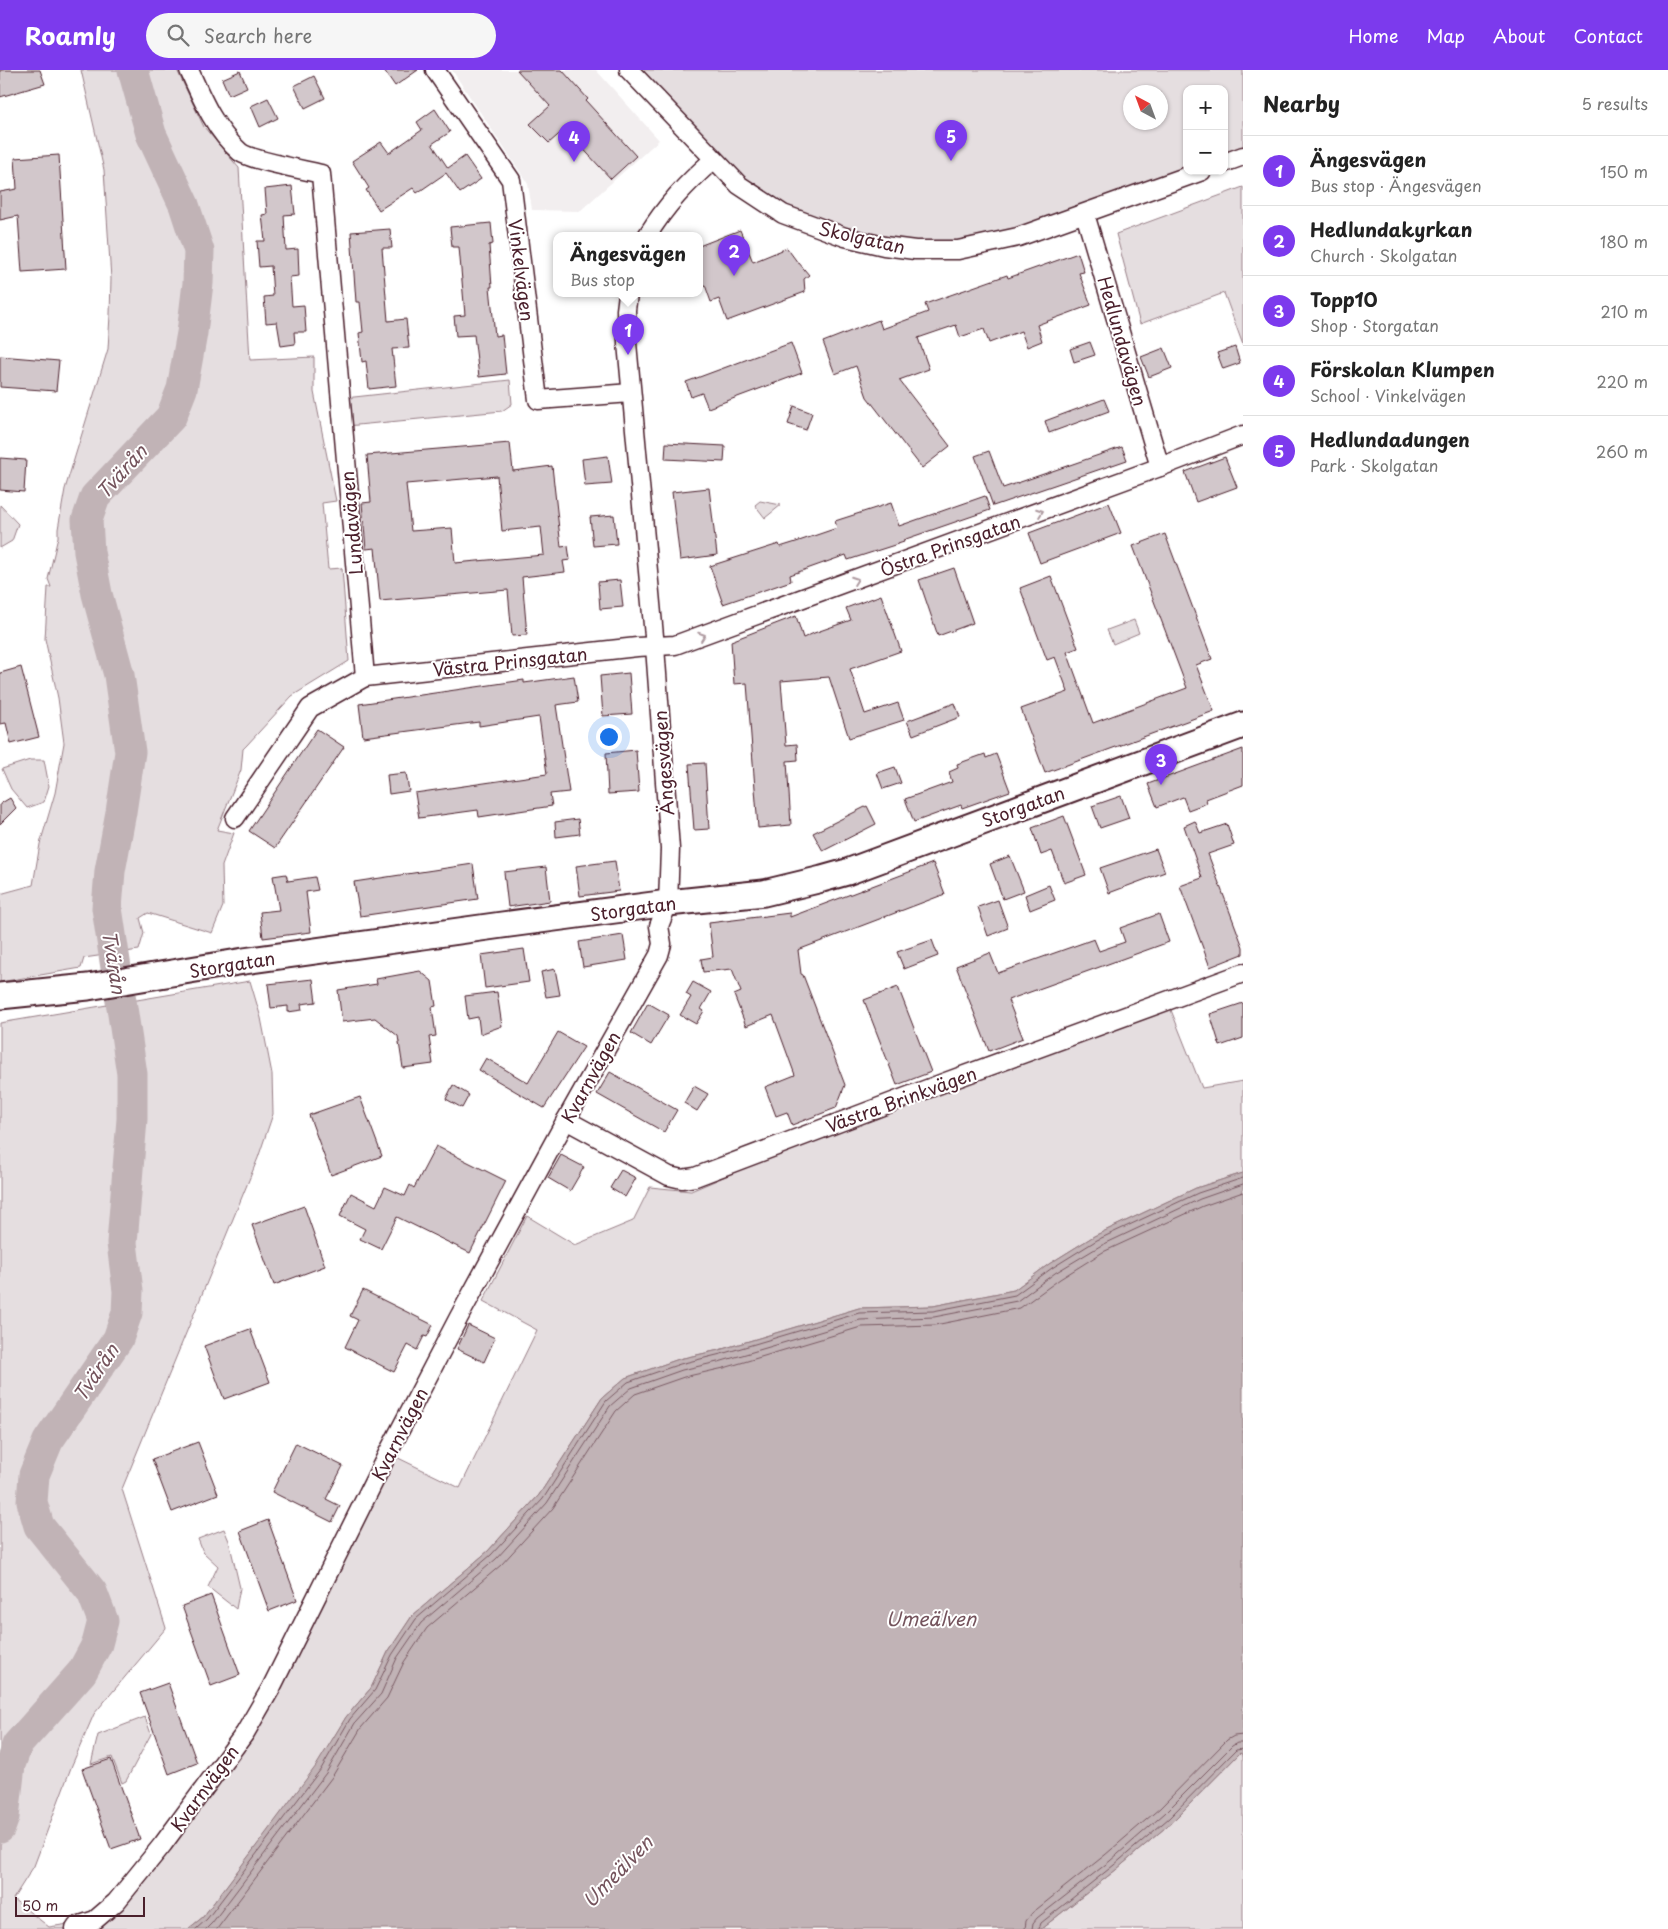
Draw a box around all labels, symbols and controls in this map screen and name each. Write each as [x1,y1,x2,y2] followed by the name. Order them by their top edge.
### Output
[146,13,496,58] search box
[25,17,116,53] text: Roamly
[164,21,192,49] icon: search
[204,21,312,49] text: Search here
[1348,22,1398,49] text: Home
[1426,22,1465,49] text: Map
[1493,22,1545,49] text: About
[1573,22,1643,49] text: Contact
[1123,85,1168,130] north arrow
[1183,85,1228,175] map controls
[1183,85,1228,130] button: +
[1263,87,1340,119] text: Nearby
[1581,91,1648,115] text: 5 results
[935,120,967,161] pin: 5
[558,121,590,162] pin: 4
[1183,130,1228,175] button: −
[1310,145,1426,173] text: Ängesvägen
[1275,159,1283,183] text: 1
[1600,159,1648,183] text: 150 m
[1310,173,1482,197] text: Bus stop · Ängesvägen
[816,214,908,260] street label: Skolgatan
[1310,215,1472,243] text: Hedlundakyrkan
[502,217,542,323] street label: Vinkelvägen
[1273,229,1285,253] text: 2
[1600,229,1648,253] text: 180 m
[553,232,703,297] popup
[718,235,750,276] pin: 2
[570,239,686,267] text: Ängesvägen
[1310,243,1457,267] text: Church · Skolgatan
[570,267,635,291] text: Bus stop
[1092,273,1154,409] street label: Hedlundavägen
[1310,285,1378,313] text: Topp10
[1274,299,1284,323] text: 3
[1600,299,1648,323] text: 210 m
[1310,313,1439,337] text: Shop · Storgatan
[612,314,644,355] pin: 1
[1310,355,1495,383] text: Förskolan Klumpen
[1274,369,1284,393] text: 4
[1597,369,1648,393] text: 220 m
[1310,383,1466,407] text: School · Vinkelvägen
[1310,425,1470,453] text: Hedlundadungen
[89,437,154,504] water label: Tvärån
[1274,439,1284,463] text: 5
[1596,439,1648,463] text: 260 m
[1310,453,1438,477] text: Park · Skolgatan
[333,470,369,576] street label: Lundavägen
[876,507,1024,583] street label: Östra Prinsgatan
[1035,508,1044,518] one-way arrow
[850,576,858,586] one-way arrow
[697,632,706,642] one-way arrow
[431,639,589,683] street label: Västra Prinsgatan
[646,710,680,816] street label: Ängesvägen
[596,724,622,750] your location
[1145,744,1177,785] pin: 3
[978,778,1068,834] street label: Storgatan
[588,889,678,927] street label: Storgatan
[96,928,134,997] water label: Tvärån
[187,944,277,984] street label: Storgatan
[554,1026,626,1128] street label: Kvarnvägen
[822,1059,980,1139] street label: Västra Brinkvägen
[65,1336,125,1406] water label: Tvärån
[364,1383,434,1485] street label: Kvarnvägen
[886,1604,978,1632] water label: Umeälven
[163,1739,245,1837] street label: Kvarnvägen
[576,1828,660,1913] water label: Umeälven
[15,1894,145,1917] scale bar
[22,1895,58,1916] text: 50 m

